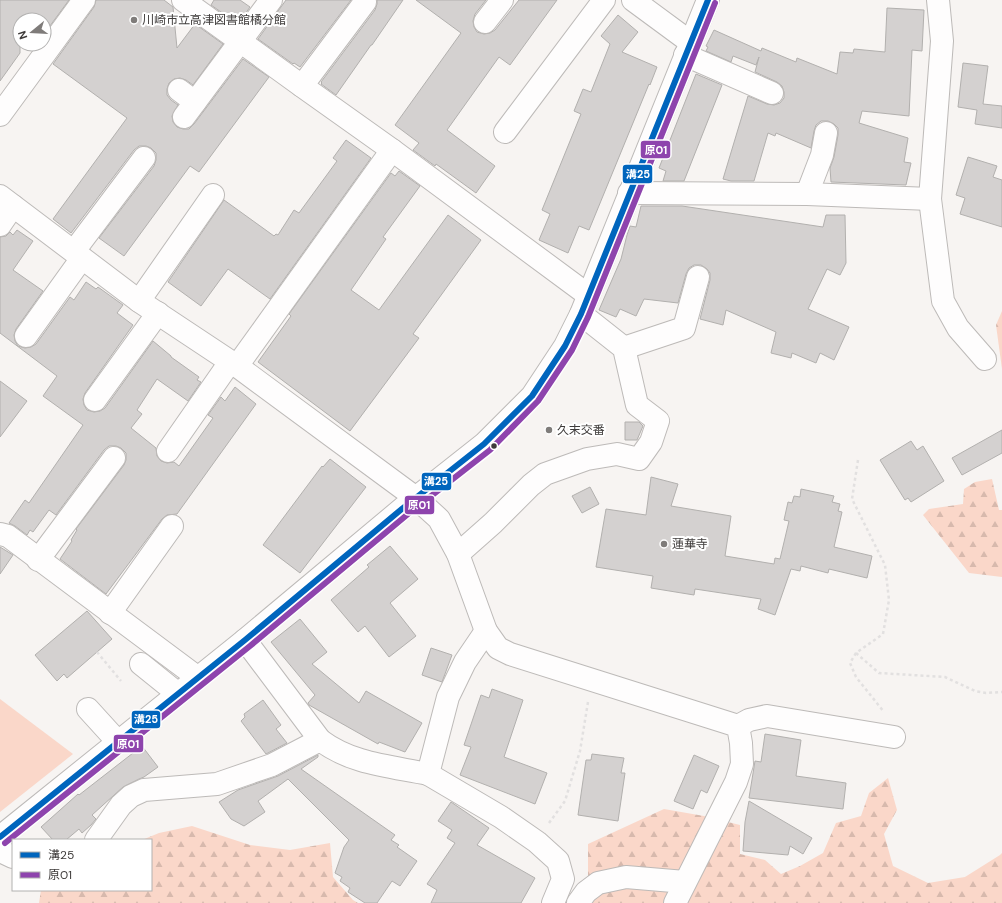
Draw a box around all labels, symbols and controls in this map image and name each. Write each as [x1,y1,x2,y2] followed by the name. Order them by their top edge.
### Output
[12,12,52,52] north arrow
[142,12,286,28] place label: 川崎市立高津図書館橘分館
[129,15,139,25] marker: 川崎市立高津図書館橘分館
[15,29,30,41] text: N
[640,140,671,159] line badge: 原01
[645,143,667,157] text: 原01
[622,164,653,184] line badge: 溝25
[626,167,650,181] text: 溝25
[557,422,605,438] place label: 久末交番
[544,425,554,435] marker: 久末交番
[489,441,499,451] unlabelled marker
[421,472,452,491] line badge: 溝25
[424,474,448,488] text: 溝25
[404,495,435,515] line badge: 原01
[408,498,430,512] text: 原01
[672,536,708,552] place label: 蓮華寺
[659,539,669,549] marker: 蓮華寺
[131,710,161,729] line badge: 溝25
[134,712,158,726] text: 溝25
[113,734,144,753] line badge: 原01
[117,737,139,751] text: 原01
[12,839,152,891] legend
[48,847,74,863] text: 溝25
[48,867,72,883] text: 原01

